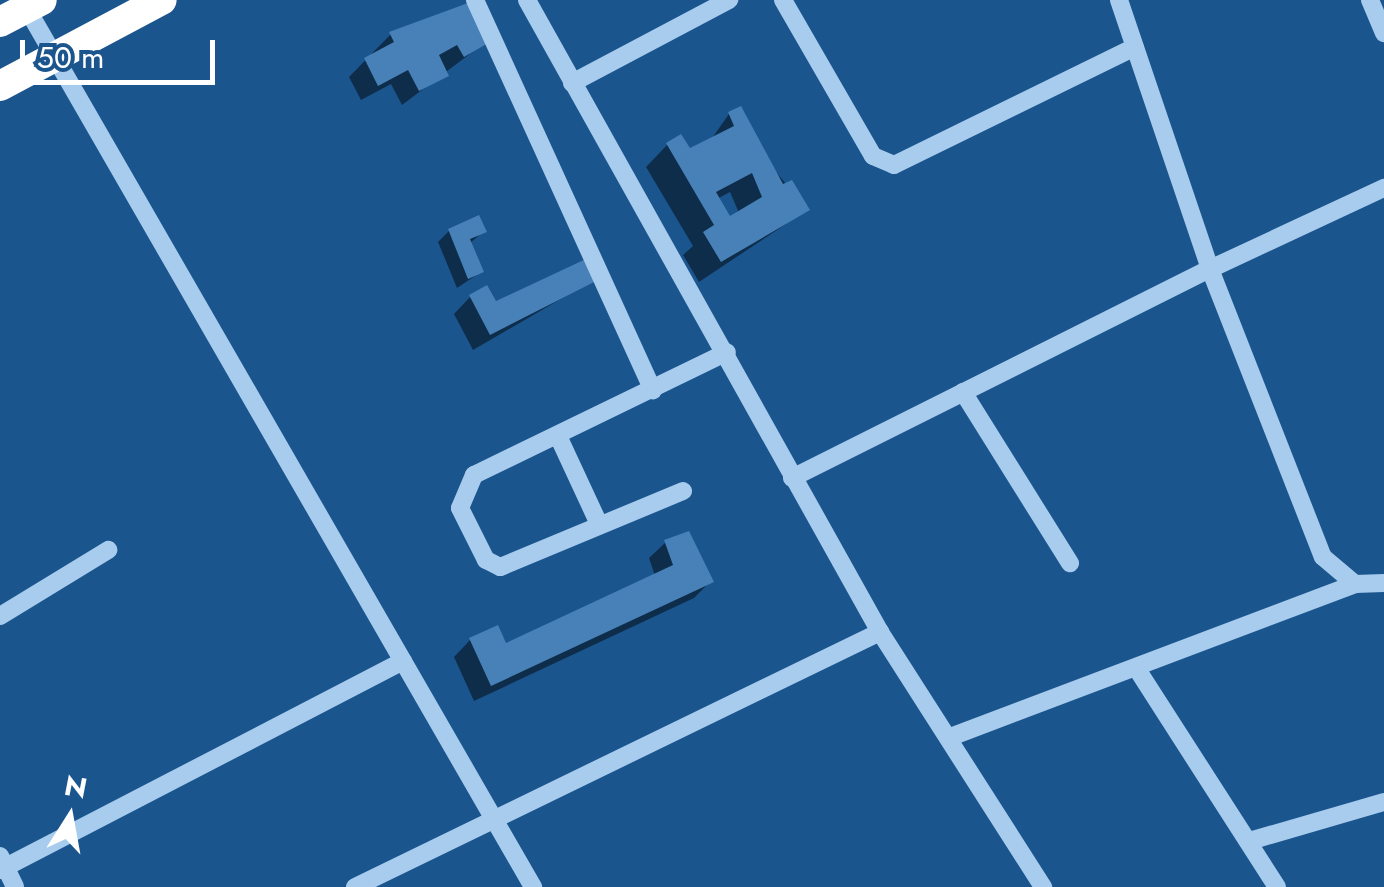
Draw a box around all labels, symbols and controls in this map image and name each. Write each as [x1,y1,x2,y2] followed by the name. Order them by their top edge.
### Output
[25,20,220,82] scale bar
[37,36,104,79] text: 50 m
[61,765,91,809] text: N
[20,767,120,867] north arrow

